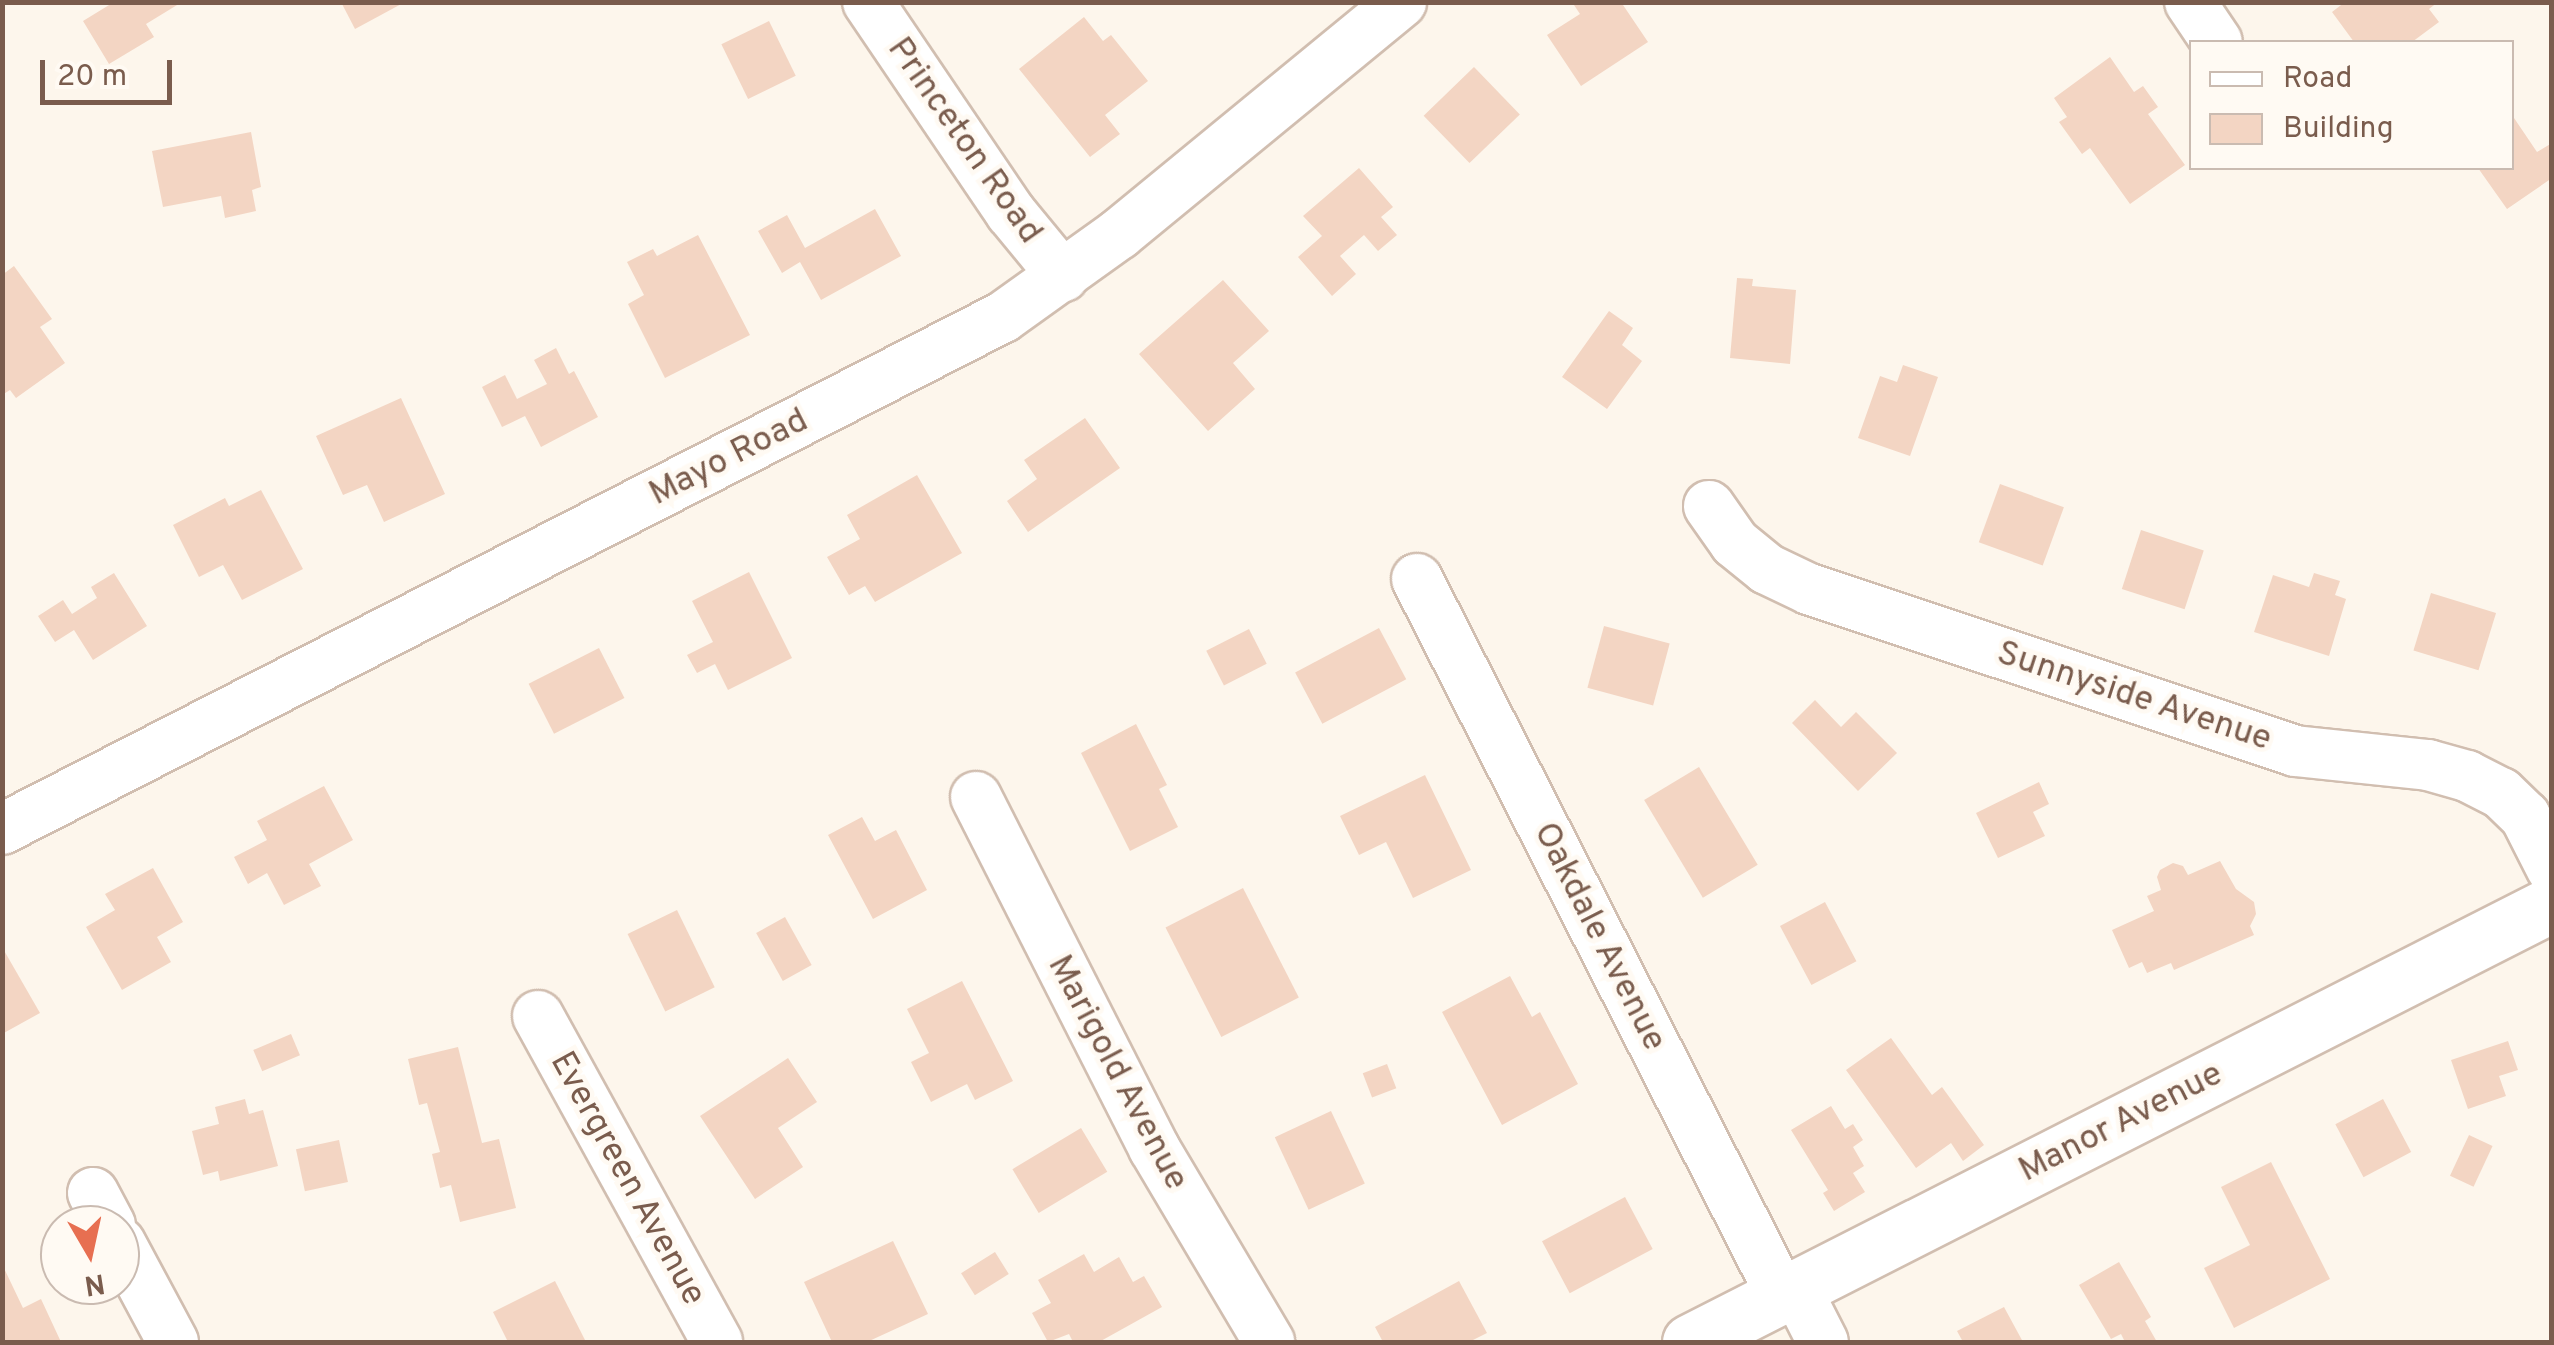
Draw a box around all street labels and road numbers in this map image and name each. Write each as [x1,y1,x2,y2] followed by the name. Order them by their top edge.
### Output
[877,30,1051,252] street label: Princeton Road
[643,400,815,516] street label: Mayo Road
[1991,633,2277,761] street label: Sunnyside Avenue
[1523,815,1675,1059] street label: Oakdale Avenue
[1037,948,1197,1198] street label: Marigold Avenue
[540,1044,714,1314] street label: Evergreen Avenue
[2012,1053,2230,1193] street label: Manor Avenue

